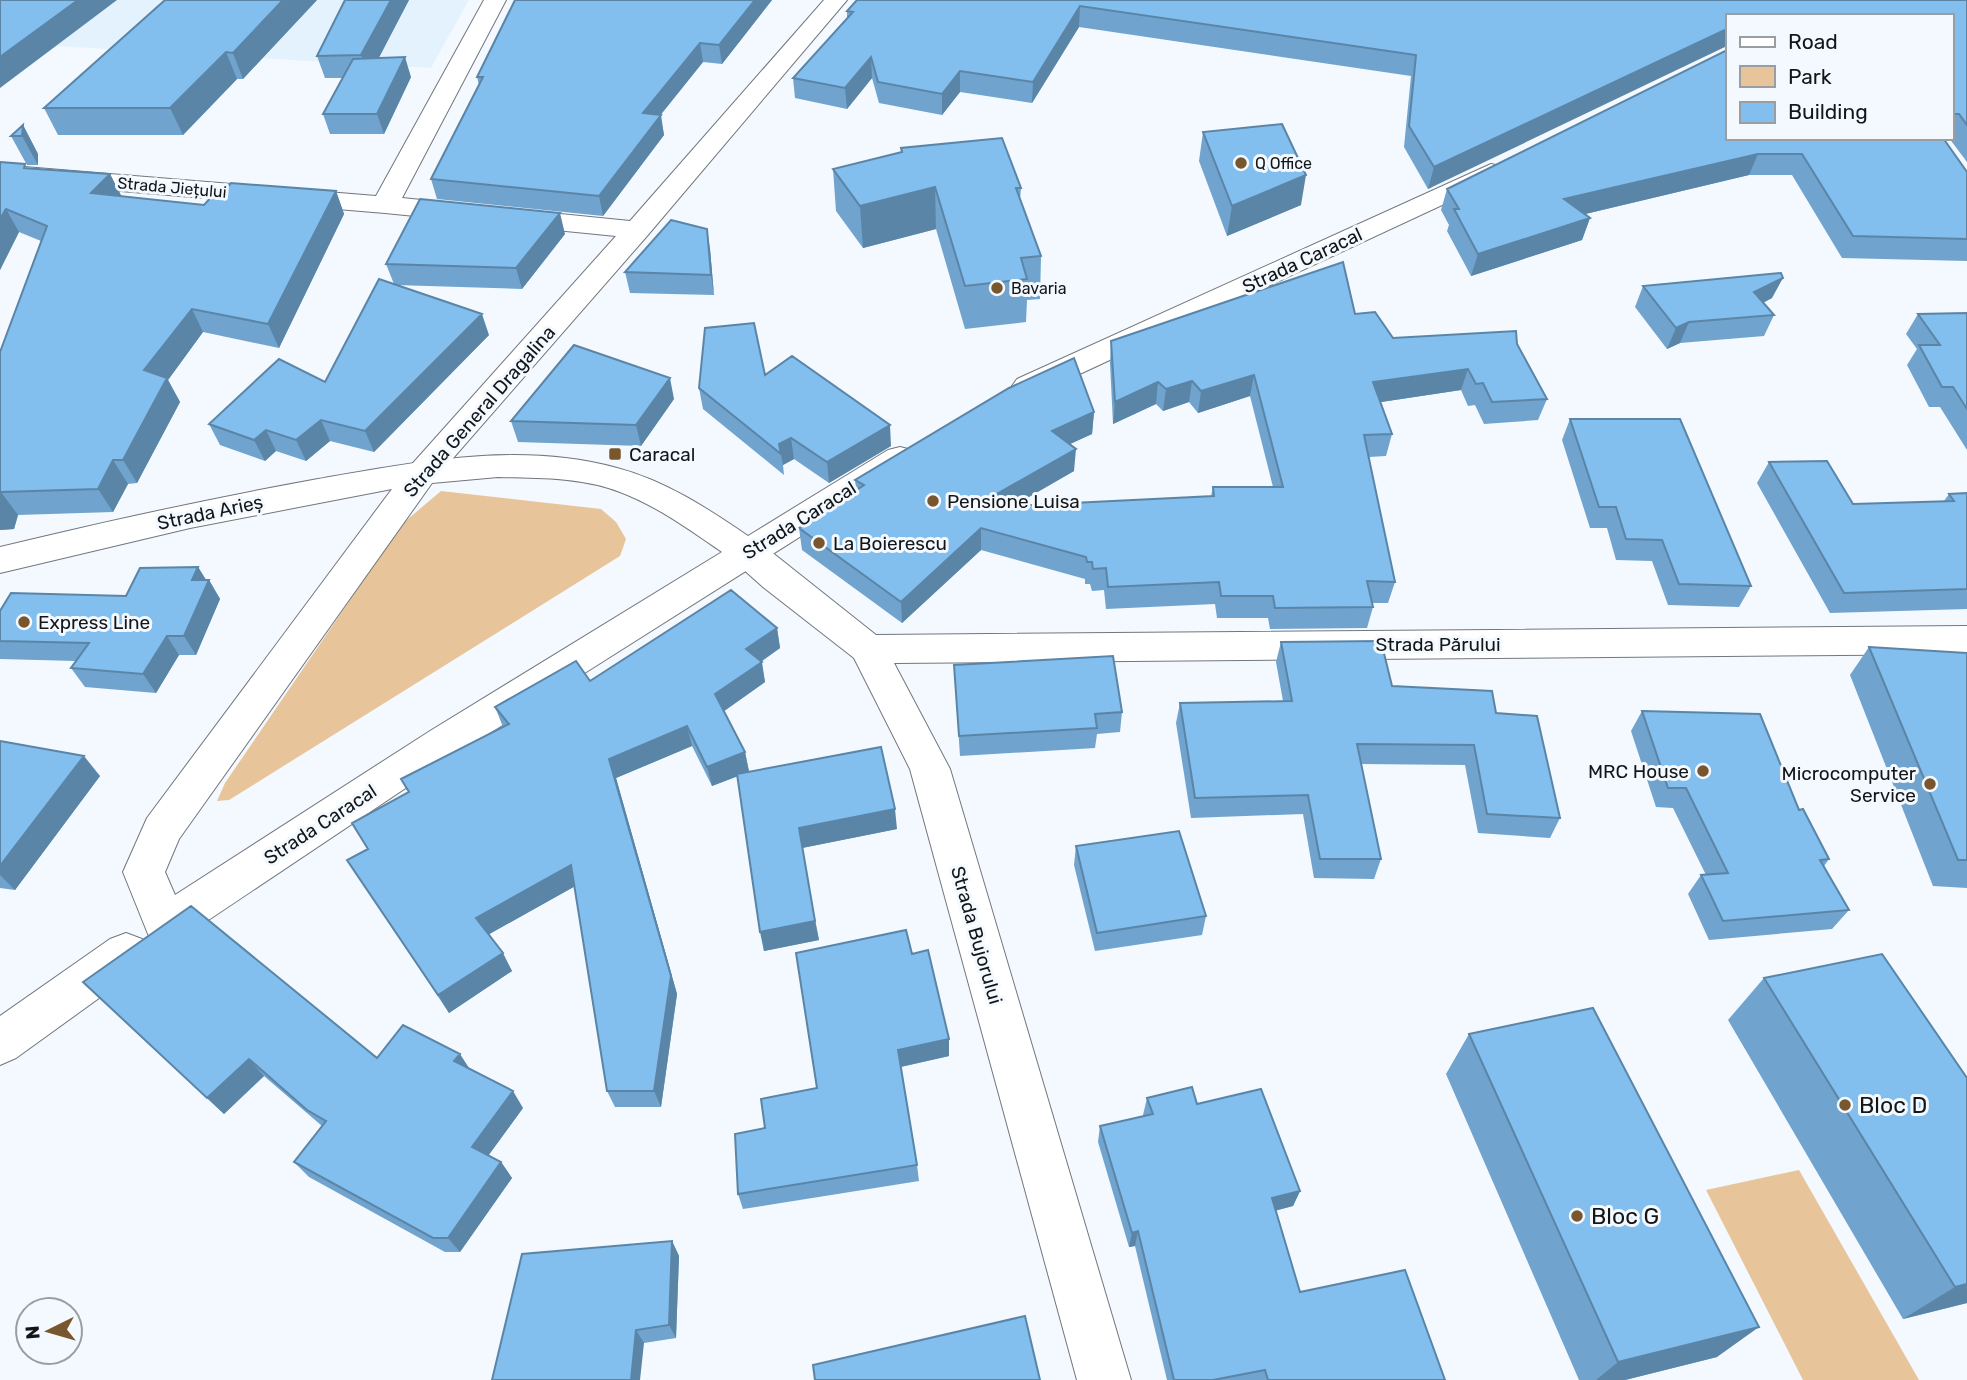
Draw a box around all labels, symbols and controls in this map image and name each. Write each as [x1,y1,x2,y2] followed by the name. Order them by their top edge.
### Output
[1726,14,1953,140] legend
[1788,29,1838,54] text: Road
[1788,64,1832,89] text: Park
[1788,99,1868,124] text: Building
[1255,154,1312,173] place label: Q Office
[1233,155,1249,171] marker: Q Office
[117,173,227,202] street label: Strada Jiețului
[1239,223,1366,298] street label: Strada Caracal
[1011,279,1067,298] place label: Bavaria
[989,280,1005,296] marker: Bavaria
[399,321,560,502] street label: Strada General Dragalina
[629,443,695,466] place label: Caracal
[607,446,623,462] marker: Caracal
[738,476,860,565] street label: Strada Caracal
[155,490,265,535] street label: Strada Arieș
[947,490,1080,513] place label: Pensione Luisa
[925,493,941,509] marker: Pensione Luisa
[833,532,947,555] place label: La Boierescu
[811,535,827,551] marker: La Boierescu
[38,611,150,634] place label: Express Line
[16,614,32,630] marker: Express Line
[1375,633,1501,656] street label: Strada Părului
[1588,760,1689,783] place label: MRC House
[1782,762,1917,807] place label: Microcomputer Service
[1695,763,1711,779] marker: MRC House
[1922,776,1938,792] marker: Microcomputer Service
[260,779,381,869] street label: Strada Caracal
[946,863,1007,1007] street label: Strada Bujorului
[1859,1091,1927,1119] place label: Bloc D
[1837,1097,1853,1113] marker: Bloc D
[1591,1202,1659,1230] place label: Bloc G
[1569,1208,1585,1224] marker: Bloc G
[14,1296,84,1366] north arrow
[21,1325,45,1340] text: N

